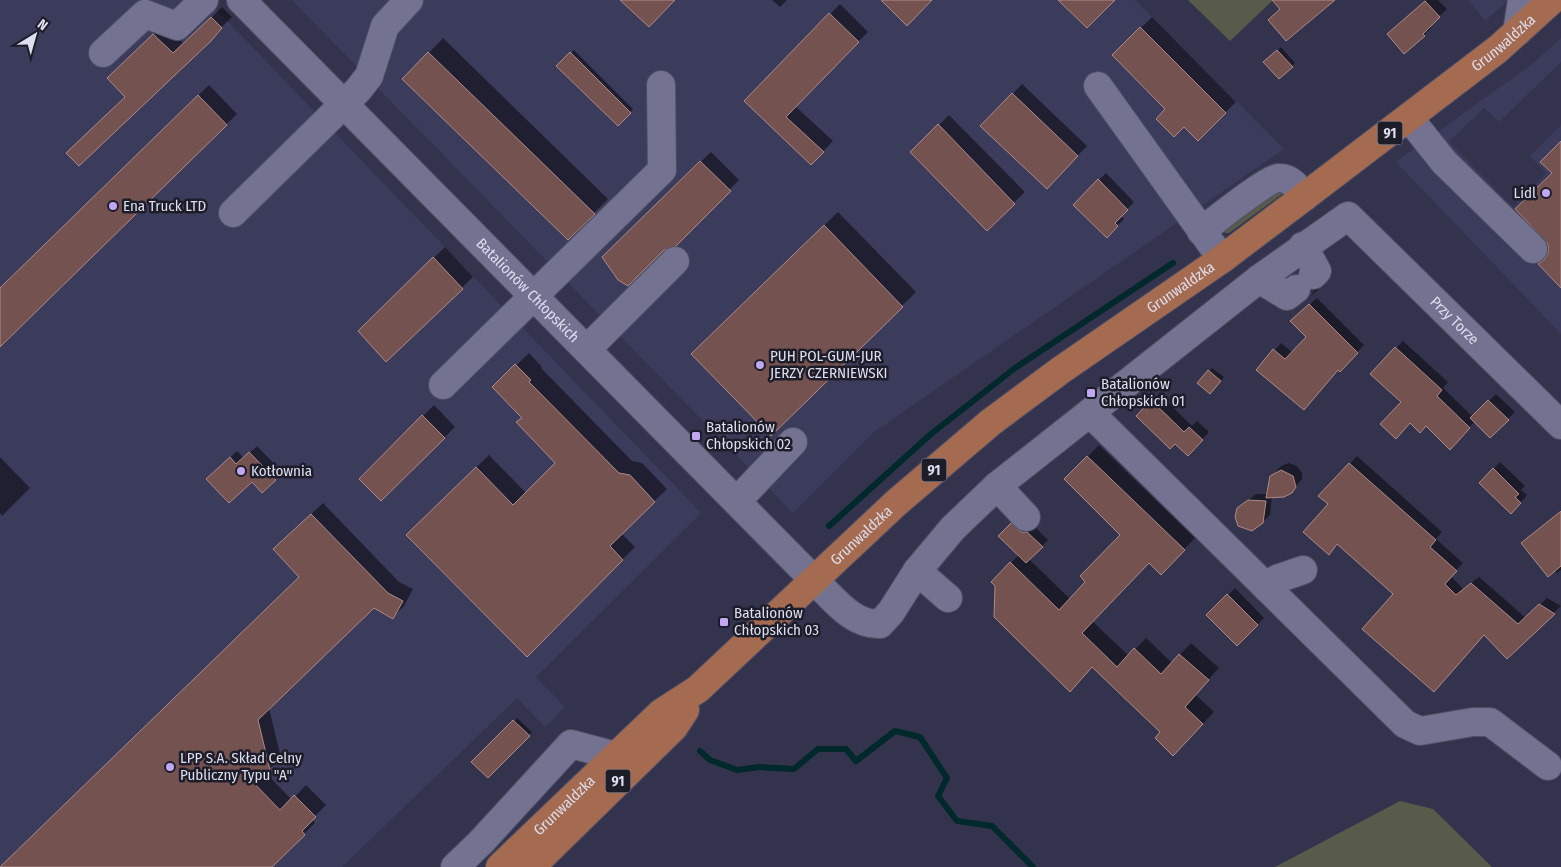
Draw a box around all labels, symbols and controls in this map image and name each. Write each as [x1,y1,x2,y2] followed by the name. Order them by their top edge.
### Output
[10,10,60,60] north arrow
[1468,11,1539,75] street label: Grunwaldzka
[34,16,51,34] text: N
[1378,122,1402,144] road number: 91
[1514,184,1536,202] place label: Lidl
[1540,187,1552,199] marker: Lidl
[123,197,206,215] place label: Ena Truck LTD
[107,200,119,212] marker: Ena Truck LTD
[472,234,583,346] street label: Batalionów Chłopskich
[1143,258,1218,317] street label: Grunwaldzka
[1426,293,1483,348] street label: Przy Torze
[770,347,888,382] place label: PUH POL-GUM-JUR JERZY CZERNIEWSKI
[754,359,766,371] marker: PUH POL-GUM-JUR JERZY CZERNIEWSKI
[1101,375,1185,410] place label: Batalionów Chłopskich 01
[1085,387,1097,399] marker: Batalionów Chłopskich 01
[706,418,791,453] place label: Batalionów Chłopskich 02
[690,430,702,442] marker: Batalionów Chłopskich 02
[922,458,946,482] road number: 91
[251,462,312,480] place label: Kotłownia
[235,465,247,477] marker: Kotłownia
[827,502,896,569] street label: Grunwaldzka
[734,604,819,639] place label: Batalionów Chłopskich 03
[718,616,730,628] marker: Batalionów Chłopskich 03
[180,749,302,784] place label: LPP S.A. Skład Celny Publiczny Typu "A"
[164,761,176,773] marker: LPP S.A. Skład Celny Publiczny Typu "A"
[606,769,630,792] road number: 91
[530,772,599,839] street label: Grunwaldzka

